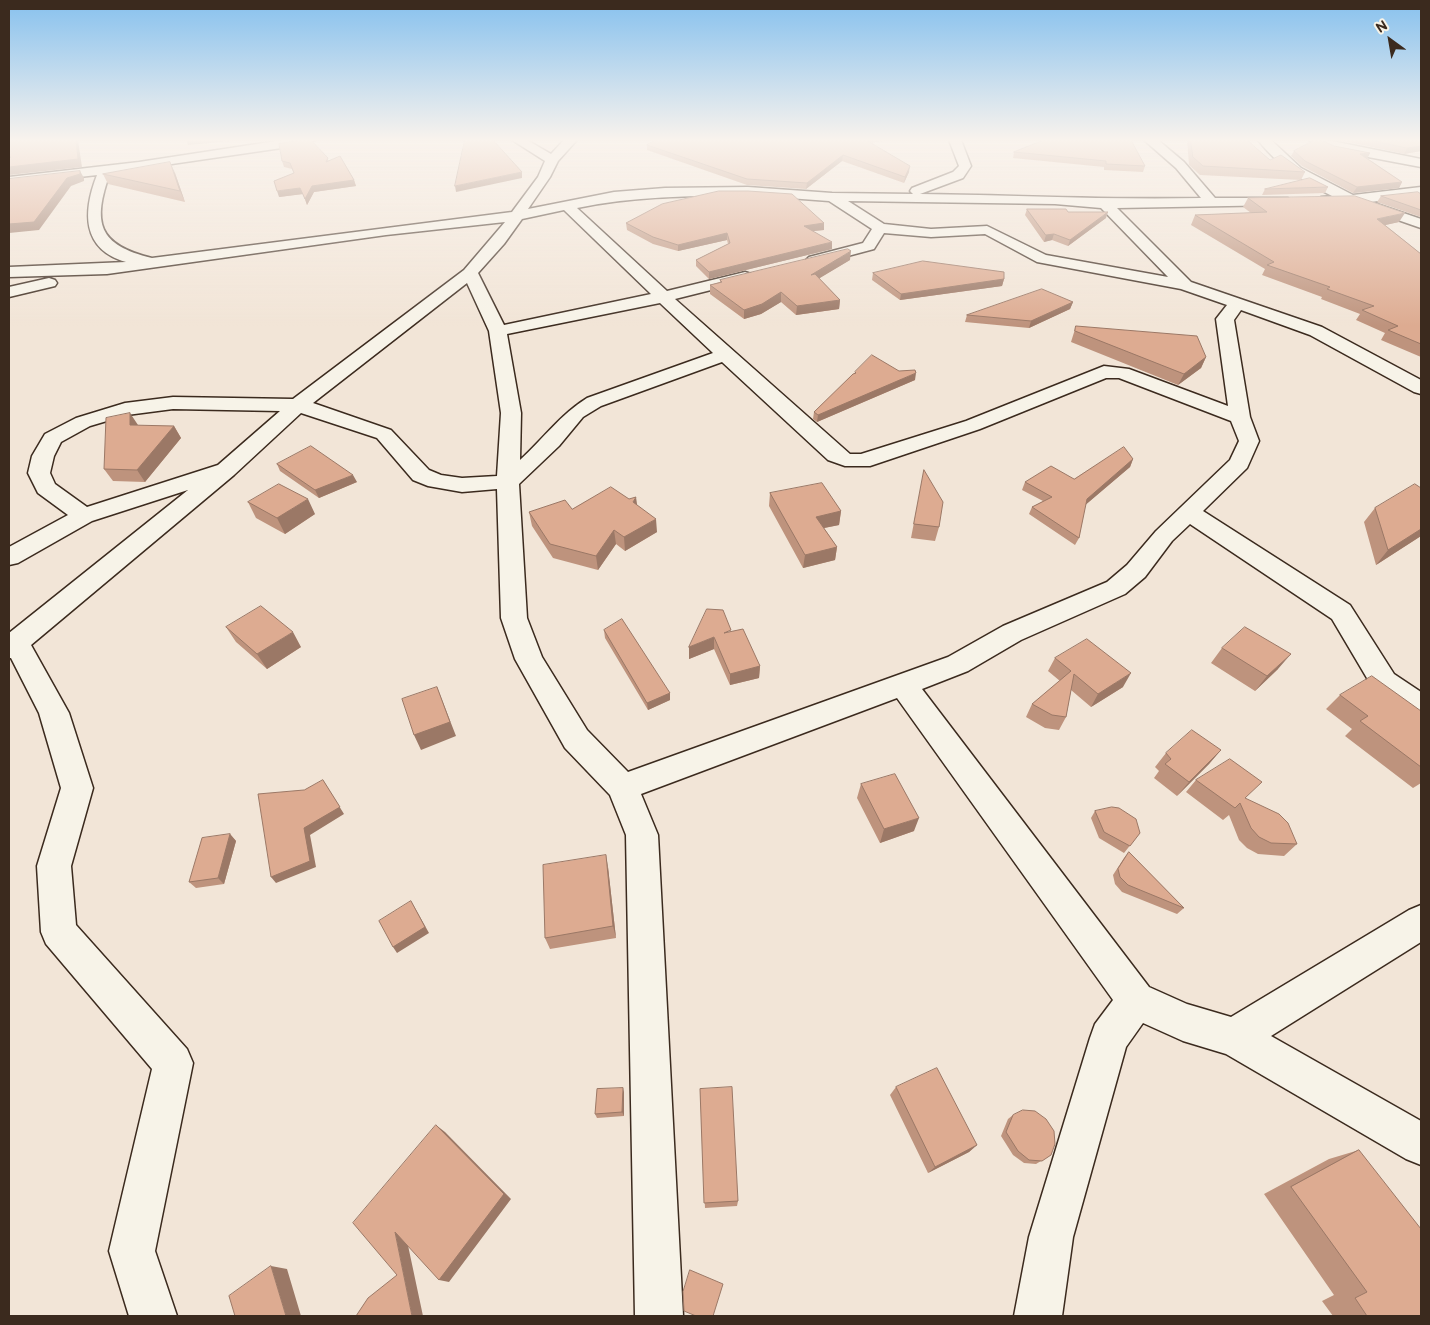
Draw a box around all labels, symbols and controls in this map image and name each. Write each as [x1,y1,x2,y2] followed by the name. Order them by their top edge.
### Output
[1365,15,1415,65] north arrow
[1373,17,1391,37] text: N

